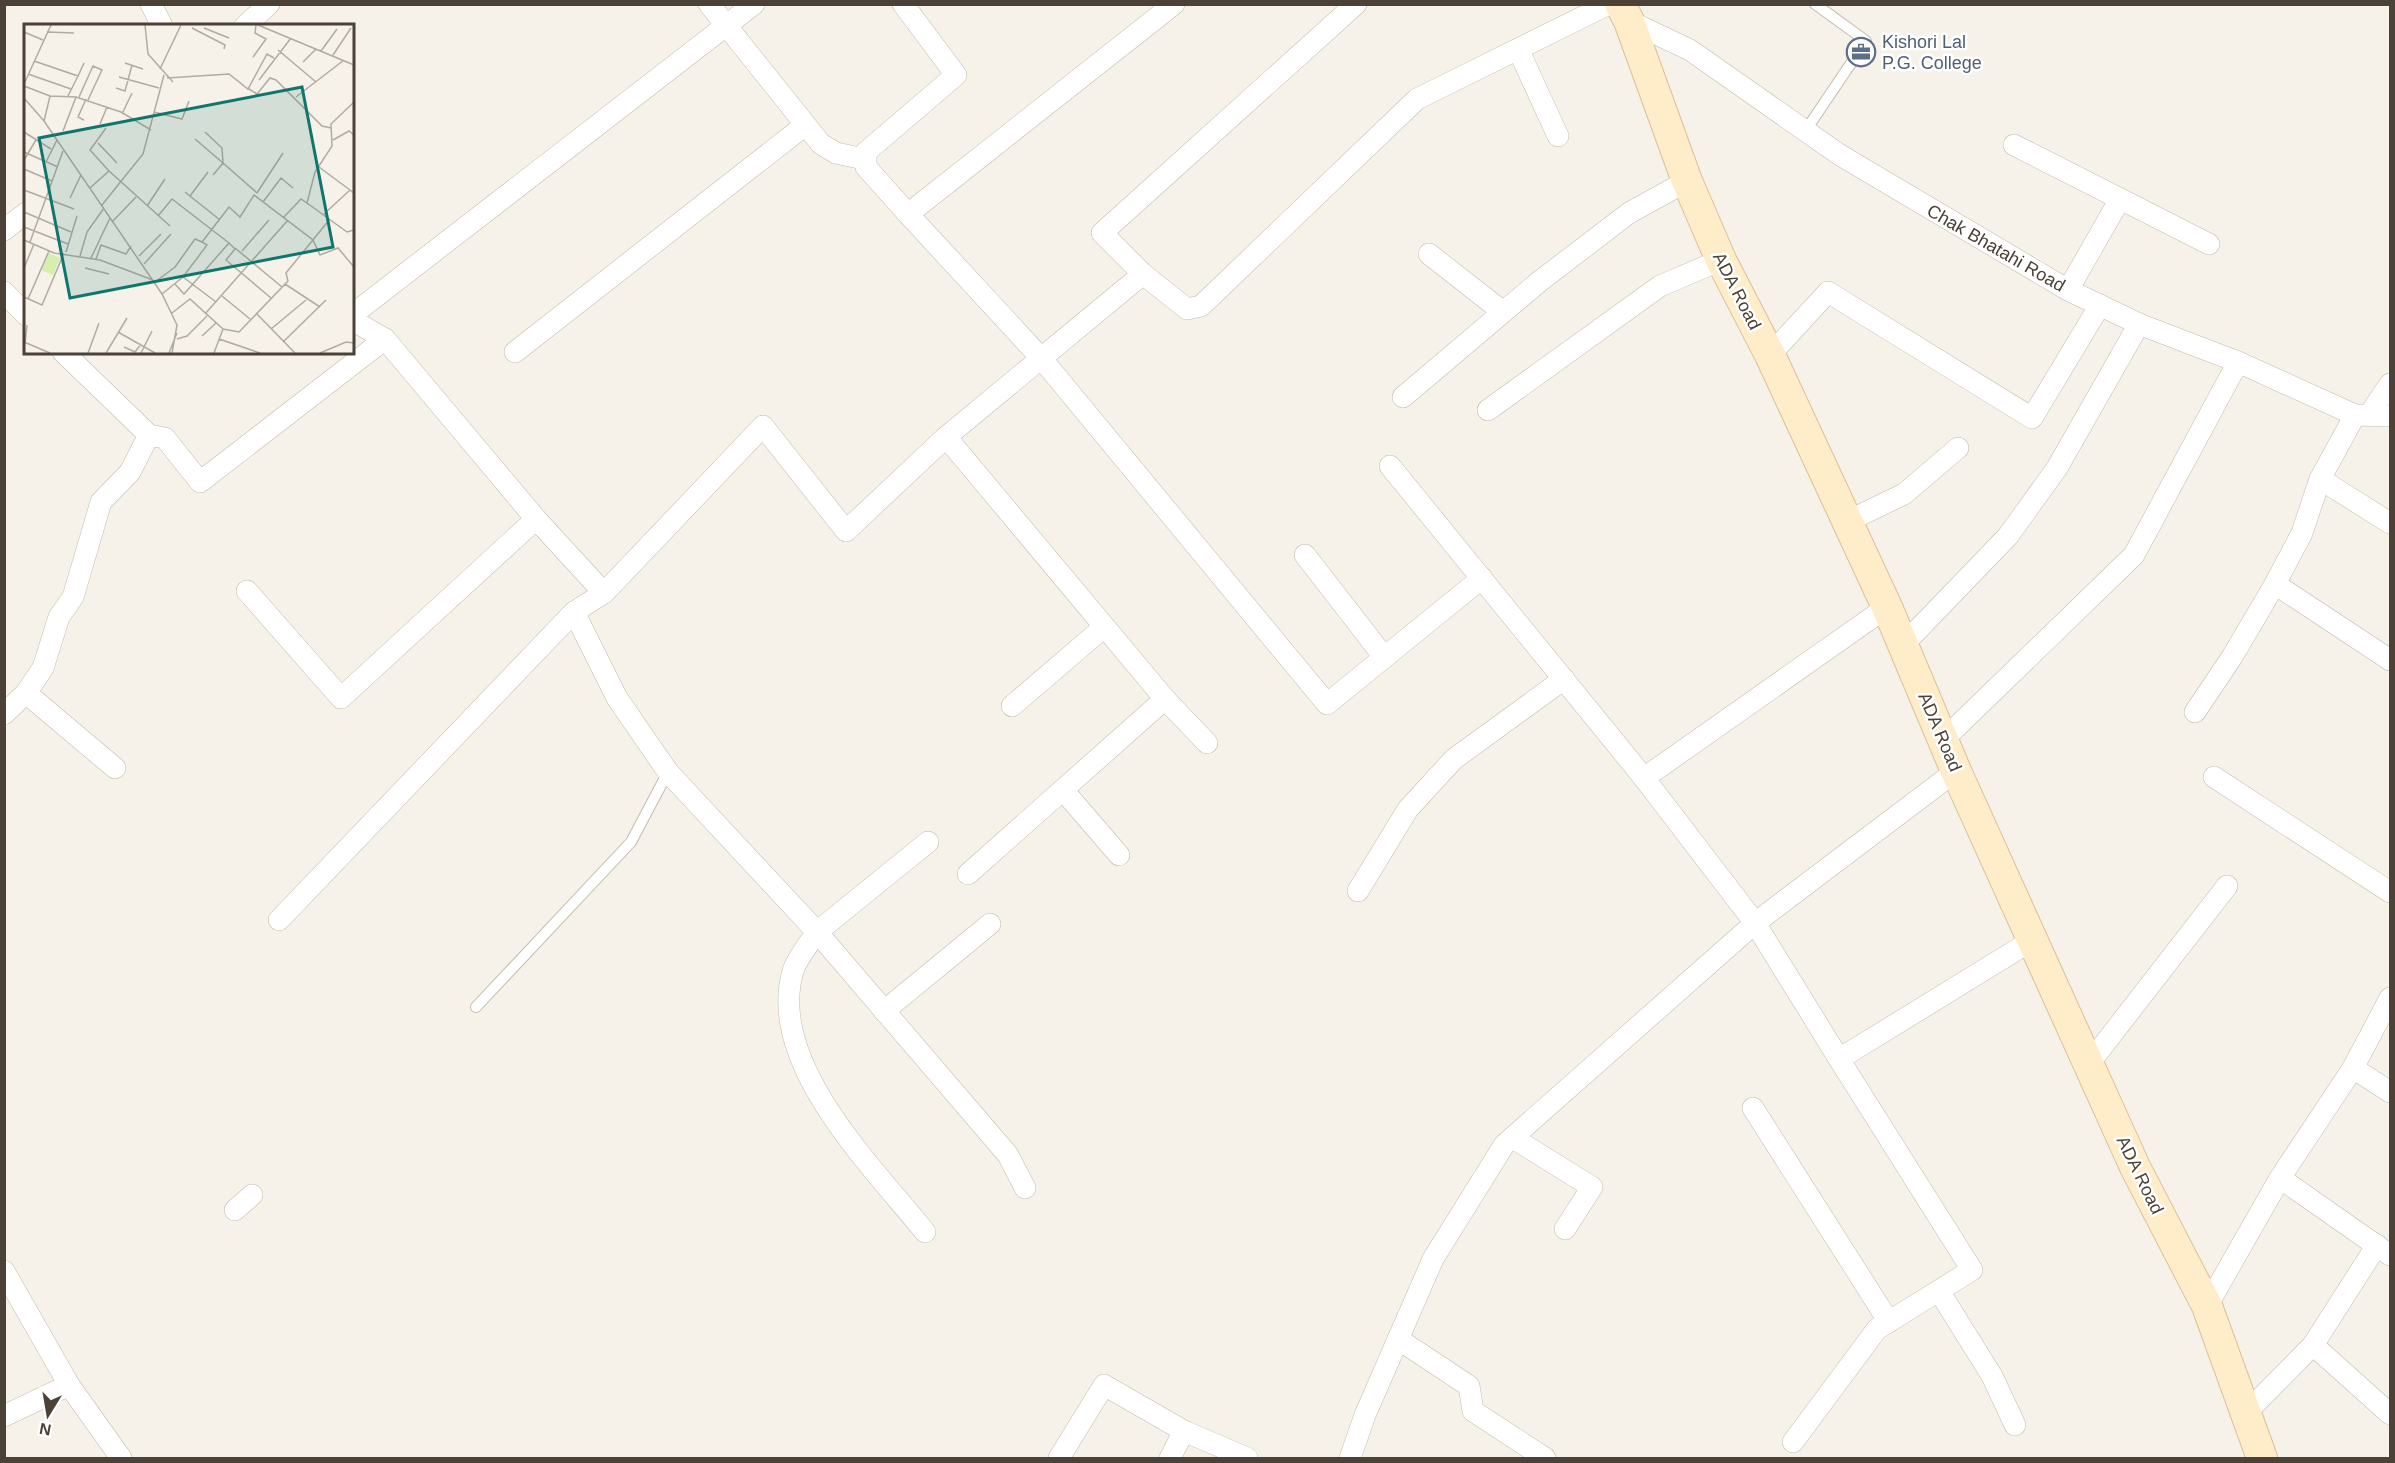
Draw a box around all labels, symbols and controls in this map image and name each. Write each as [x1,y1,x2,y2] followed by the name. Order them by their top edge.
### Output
[24,24,354,354] inset map
[1882,32,1982,73] place label: Kishori Lal P.G. College
[1845,36,1877,68] office icon: Kishori Lal P.G. College
[1923,200,2069,296] street label: Chak Bhatahi Road
[1709,249,1765,333] street label: ADA Road
[1914,689,1966,775] street label: ADA Road
[2113,1133,2167,1217] street label: ADA Road
[18,1385,78,1445] north arrow
[38,1420,53,1439] text: N

